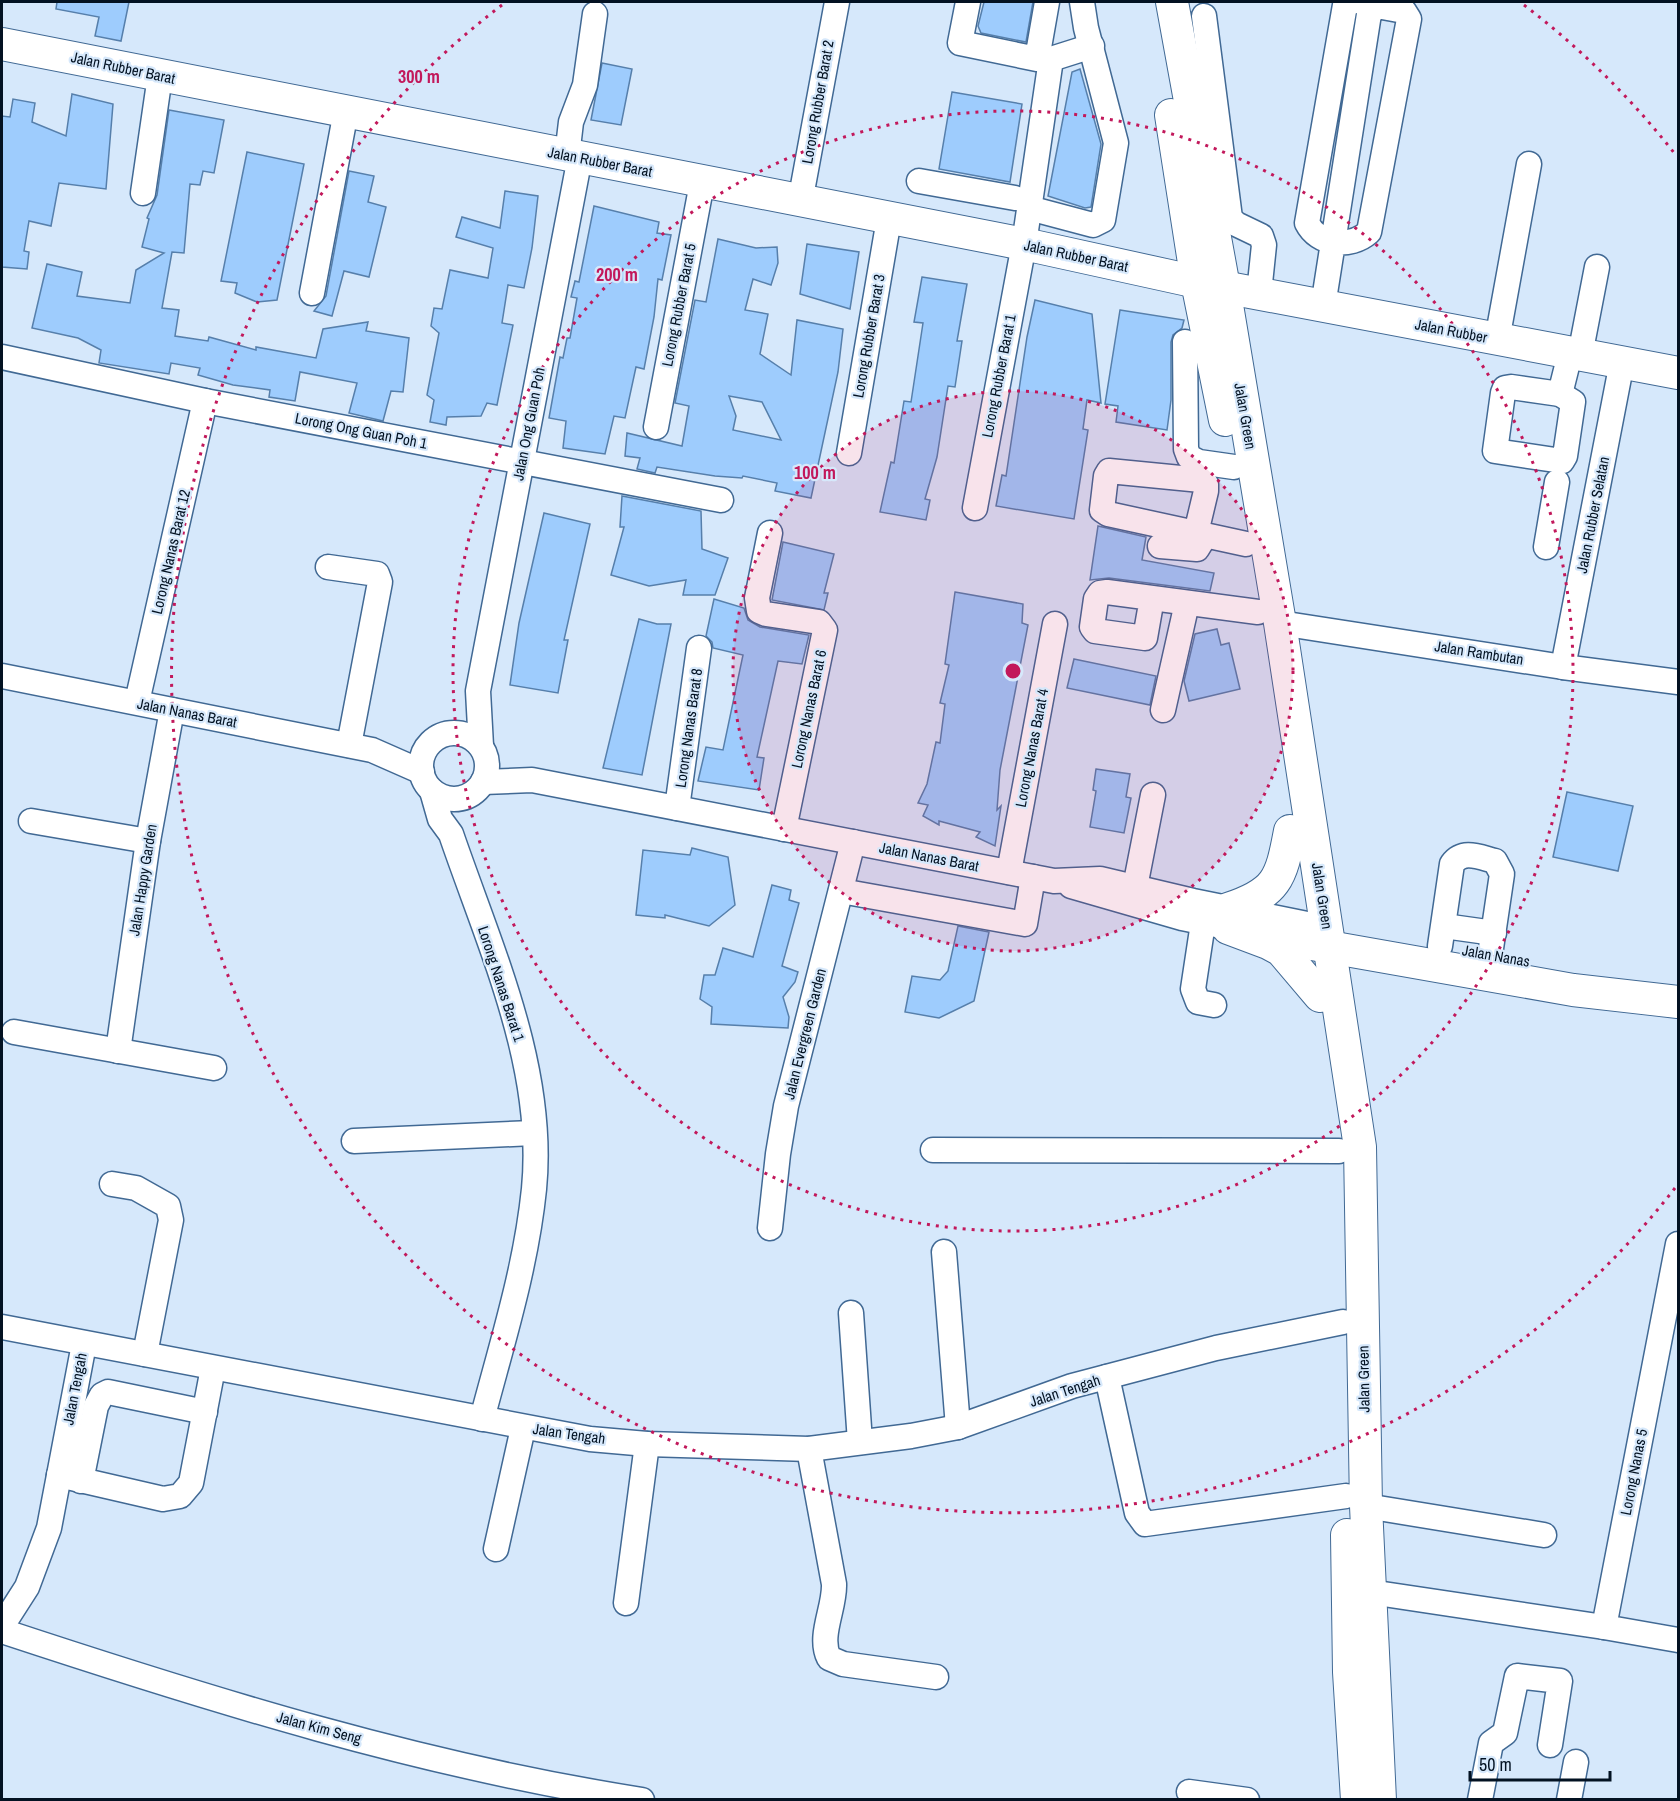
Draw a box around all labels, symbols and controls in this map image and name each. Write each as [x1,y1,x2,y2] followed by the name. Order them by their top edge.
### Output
[796,38,839,165] street label: Lorong Rubber Barat 2
[69,46,178,89] street label: Jalan Rubber Barat
[398,64,440,89] text: 300 m
[546,141,655,182] street label: Jalan Rubber Barat
[1022,234,1131,277] street label: Jalan Rubber Barat
[656,241,701,368] street label: Lorong Rubber Barat 5
[596,262,638,287] text: 200 m
[847,272,890,399] street label: Lorong Rubber Barat 3
[976,312,1021,439] street label: Lorong Rubber Barat 1
[1413,313,1489,348] street label: Jalan Rubber
[507,366,550,482] street label: Jalan Ong Guan Poh
[1229,381,1262,451] street label: Jalan Green
[293,407,429,454] street label: Lorong Ong Guan Poh 1
[1571,455,1614,575] street label: Jalan Rubber Selatan
[794,460,836,485] text: 100 m
[146,487,195,616] street label: Lorong Nanas Barat 12
[1433,635,1525,670] street label: Jalan Rambutan
[786,648,831,770] street label: Lorong Nanas Barat 6
[1003,661,1023,681] centre of rings
[670,667,707,789] street label: Lorong Nanas Barat 8
[1010,687,1053,809] street label: Lorong Nanas Barat 4
[135,693,239,733] street label: Jalan Nanas Barat
[123,823,162,937] street label: Jalan Happy Garden
[877,837,981,877] street label: Jalan Nanas Barat
[1307,861,1338,931] street label: Jalan Green
[473,923,530,1044] street label: Lorong Nanas Barat 1
[1461,939,1532,972] street label: Jalan Nanas
[778,966,831,1101] street label: Jalan Evergreen Garden
[1352,1345,1375,1413] street label: Jalan Green
[57,1351,92,1427] street label: Jalan Tengah
[1027,1369,1103,1412] street label: Jalan Tengah
[531,1418,607,1449] street label: Jalan Tengah
[1615,1427,1652,1517] street label: Lorong Nanas 5
[274,1706,364,1749] street label: Jalan Kim Seng
[1470,1744,1610,1782] scale bar
[1479,1752,1512,1777] text: 50 m

